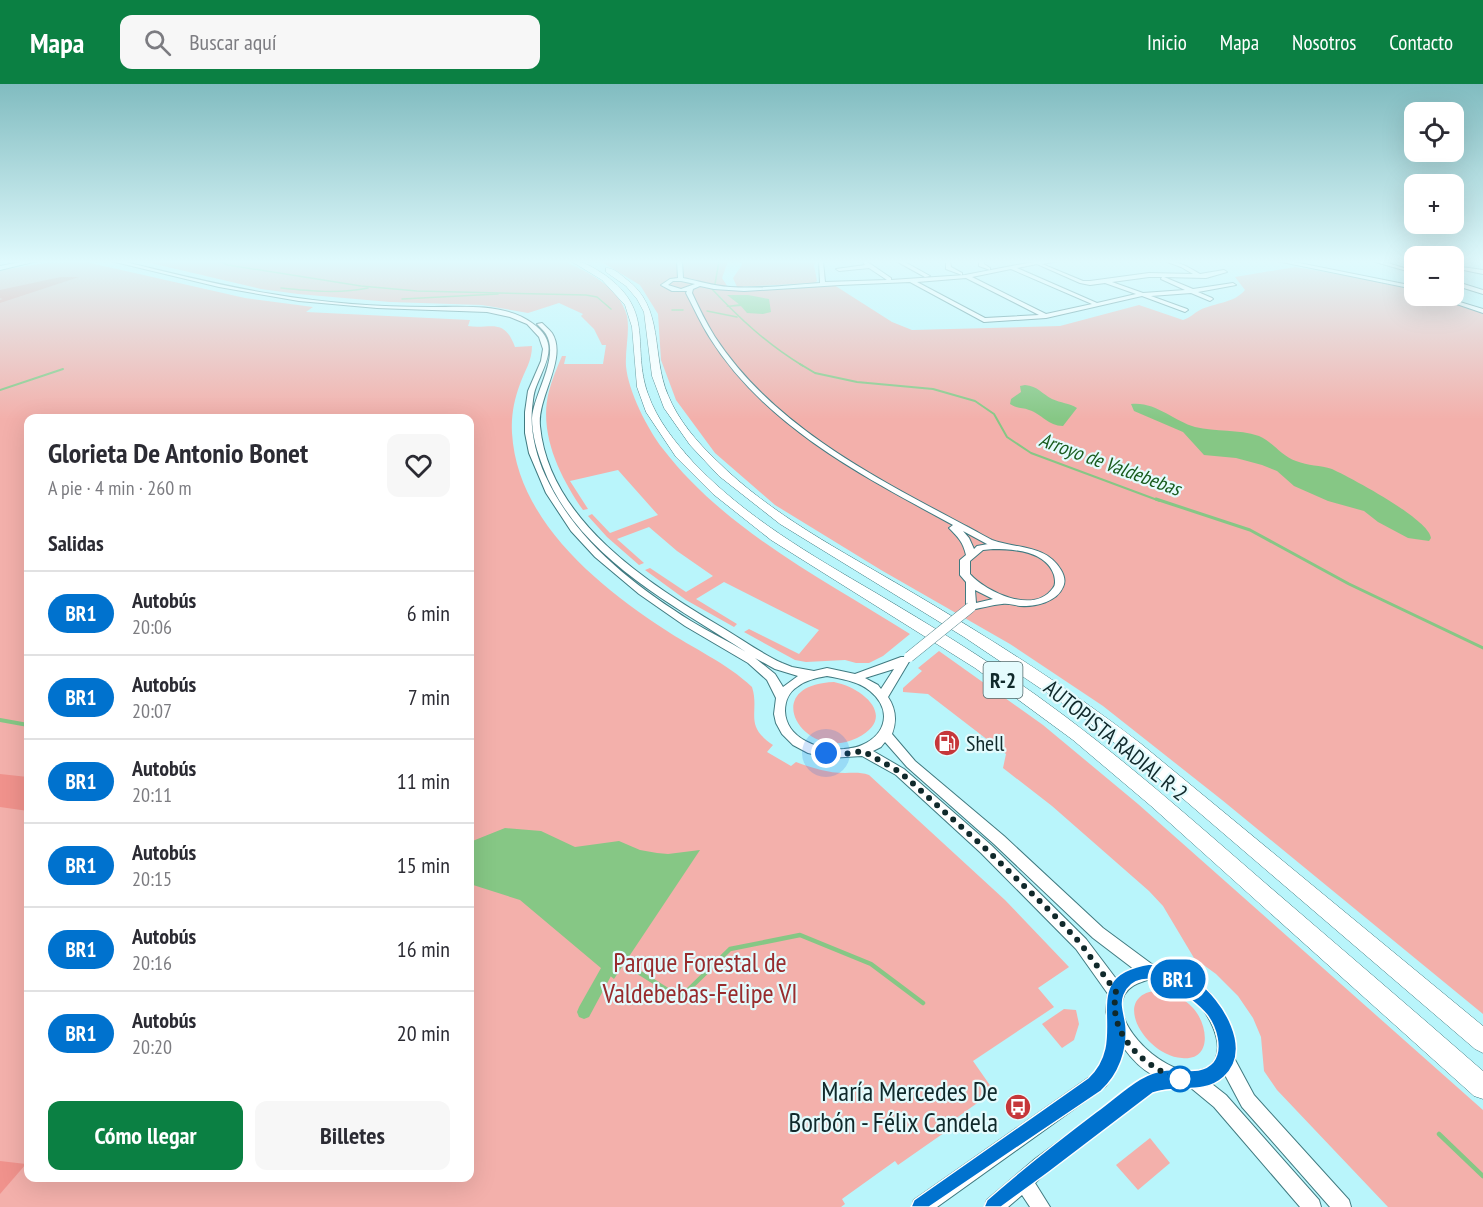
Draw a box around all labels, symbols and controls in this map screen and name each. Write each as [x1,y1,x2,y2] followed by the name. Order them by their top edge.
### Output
[120,15,540,69] search box
[30,24,84,61] text: Mapa
[141,26,174,59] icon: search
[189,28,277,56] text: Buscar aquí
[1147,29,1187,56] text: Inicio
[1220,29,1259,56] text: Mapa
[1292,29,1356,56] text: Nosotros
[1389,29,1453,56] text: Contacto
[1404,102,1464,306] map controls
[1404,102,1464,162] button: locate
[1404,174,1464,234] button: +
[1404,246,1464,306] button: −
[1036,426,1186,502] water label: Arroyo de Valdebebas
[48,434,308,471] text: Glorieta De Antonio Bonet
[387,434,450,497] button: heart
[48,475,191,501] text: A pie · 4 min · 260 m
[48,529,104,557] text: Salidas
[132,586,196,614] text: Autobús
[407,599,450,627] text: 6 min
[66,600,96,627] text: BR1
[132,614,172,640] text: 20:06
[984,662,1022,698] road number: R-2
[132,670,196,698] text: Autobús
[1038,673,1194,807] street label: AUTOPISTA RADIAL R-2
[408,683,450,711] text: 7 min
[66,684,96,711] text: BR1
[132,698,172,724] text: 20:07
[932,728,962,758] fuel station icon: Shell
[966,729,1005,757] place label: Shell
[811,738,841,768] your location
[132,754,196,782] text: Autobús
[397,767,450,795] text: 11 min
[66,768,96,795] text: BR1
[132,782,172,808] text: 20:11
[132,838,196,866] text: Autobús
[397,851,450,879] text: 15 min
[66,852,96,879] text: BR1
[132,866,172,892] text: 20:15
[132,922,196,950] text: Autobús
[397,935,450,963] text: 16 min
[66,936,96,963] text: BR1
[602,945,797,1010] park label: Parque Forestal de Valdebebas-Felipe VI
[132,950,172,976] text: 20:16
[1144,960,1212,998] line badge: BR1
[1163,966,1193,993] text: BR1
[132,1006,196,1034] text: Autobús
[397,1019,450,1047] text: 20 min
[66,1020,96,1047] text: BR1
[132,1034,172,1060] text: 20:20
[1167,1066,1193,1092] unlabelled marker
[788,1074,998,1139] place label: María Mercedes De Borbón - Félix Candela
[1003,1092,1033,1122] bus stop icon: María Mercedes De Borbón - Félix Candela
[48,1101,243,1170] button: Cómo llegar
[255,1101,450,1170] button: Billetes

